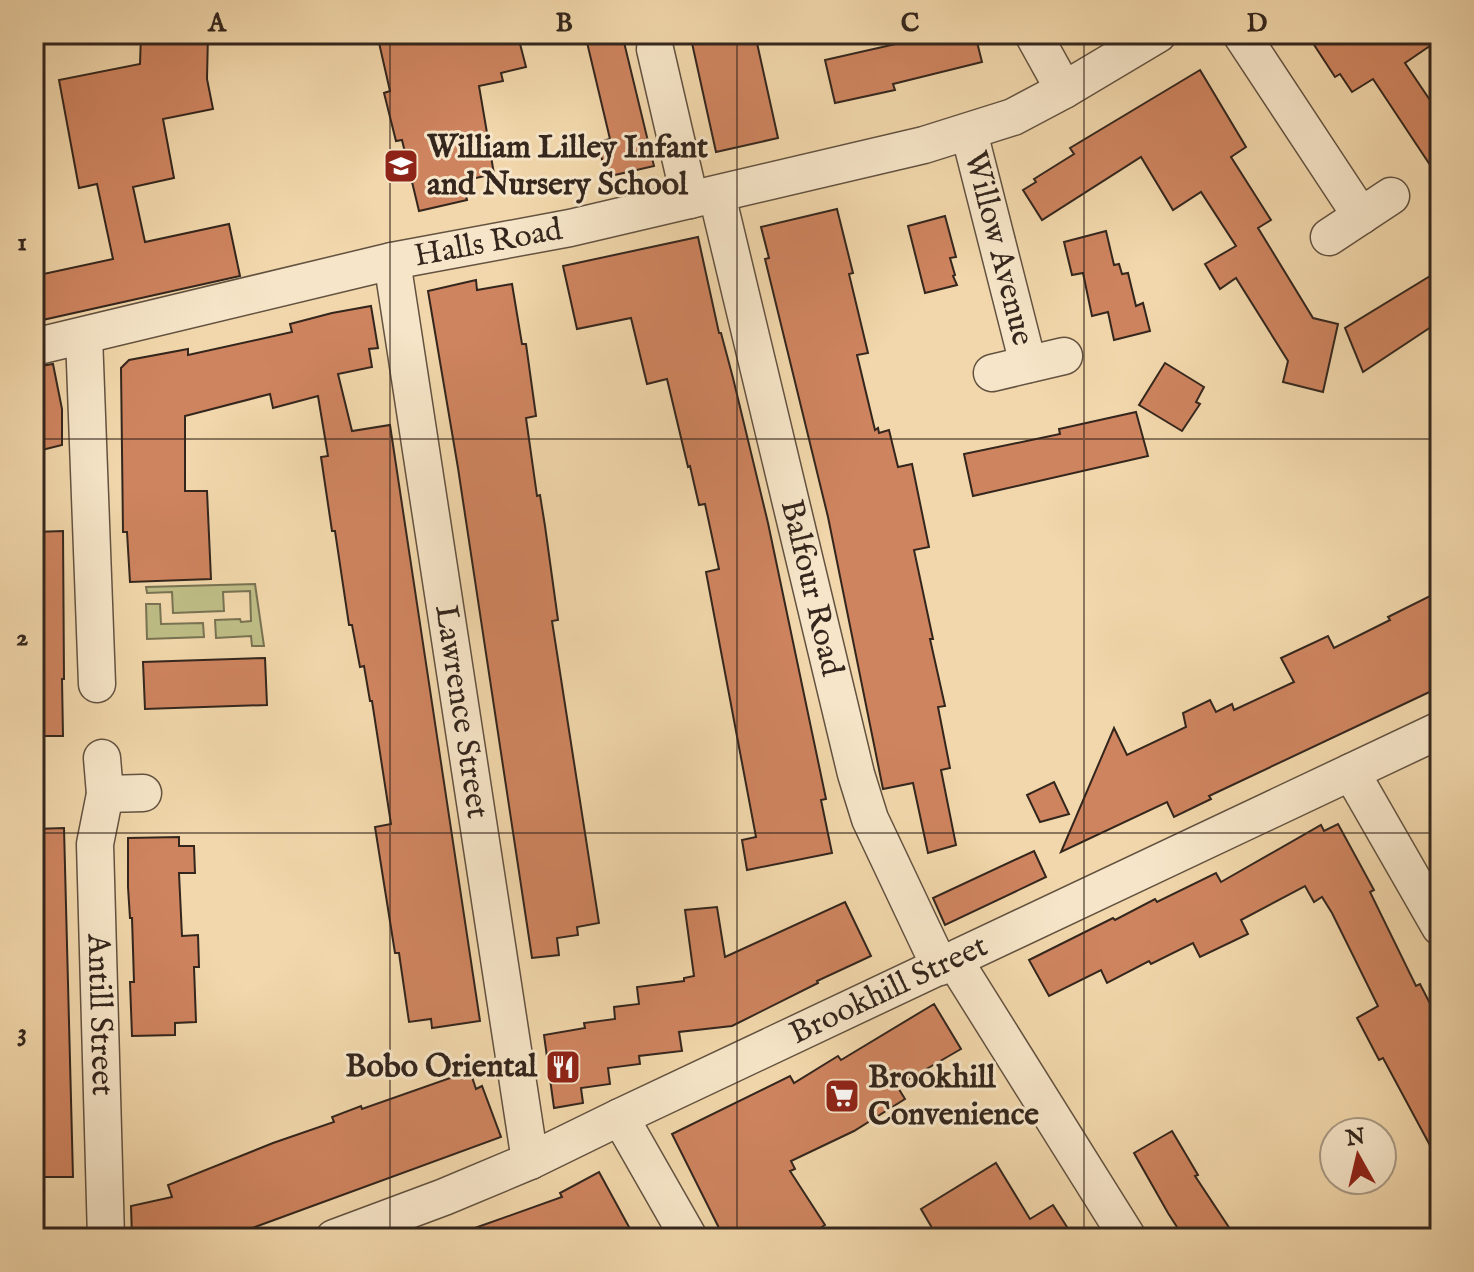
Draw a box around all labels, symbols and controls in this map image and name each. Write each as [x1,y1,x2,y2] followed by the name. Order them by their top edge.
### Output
[207,7,227,40] text: A
[555,7,573,40] text: B
[901,7,920,40] text: C
[1247,7,1268,40] text: D
[426,128,708,206] place label: William Lilley Infant and Nursery School
[382,147,420,185] school or university icon: William Lilley Infant and Nursery School
[954,147,1043,350] street label: Willow Avenue
[411,209,566,277] street label: Halls Road
[17,226,27,259] text: 1
[770,496,852,681] street label: Balfour Road
[425,602,498,821] street label: Lawrence Street
[16,621,28,654] text: 2
[783,926,994,1054] street label: Brookhill Street
[77,932,123,1096] street label: Antill Street
[17,1016,27,1049] text: 3
[345,1047,538,1088] place label: Bobo Oriental
[544,1048,582,1086] restaurant icon: Bobo Oriental
[868,1058,1039,1136] place label: Brookhill Convenience
[823,1077,861,1115] supermarket icon: Brookhill Convenience
[1318,1116,1398,1196] north arrow
[1343,1123,1367,1154] text: N

